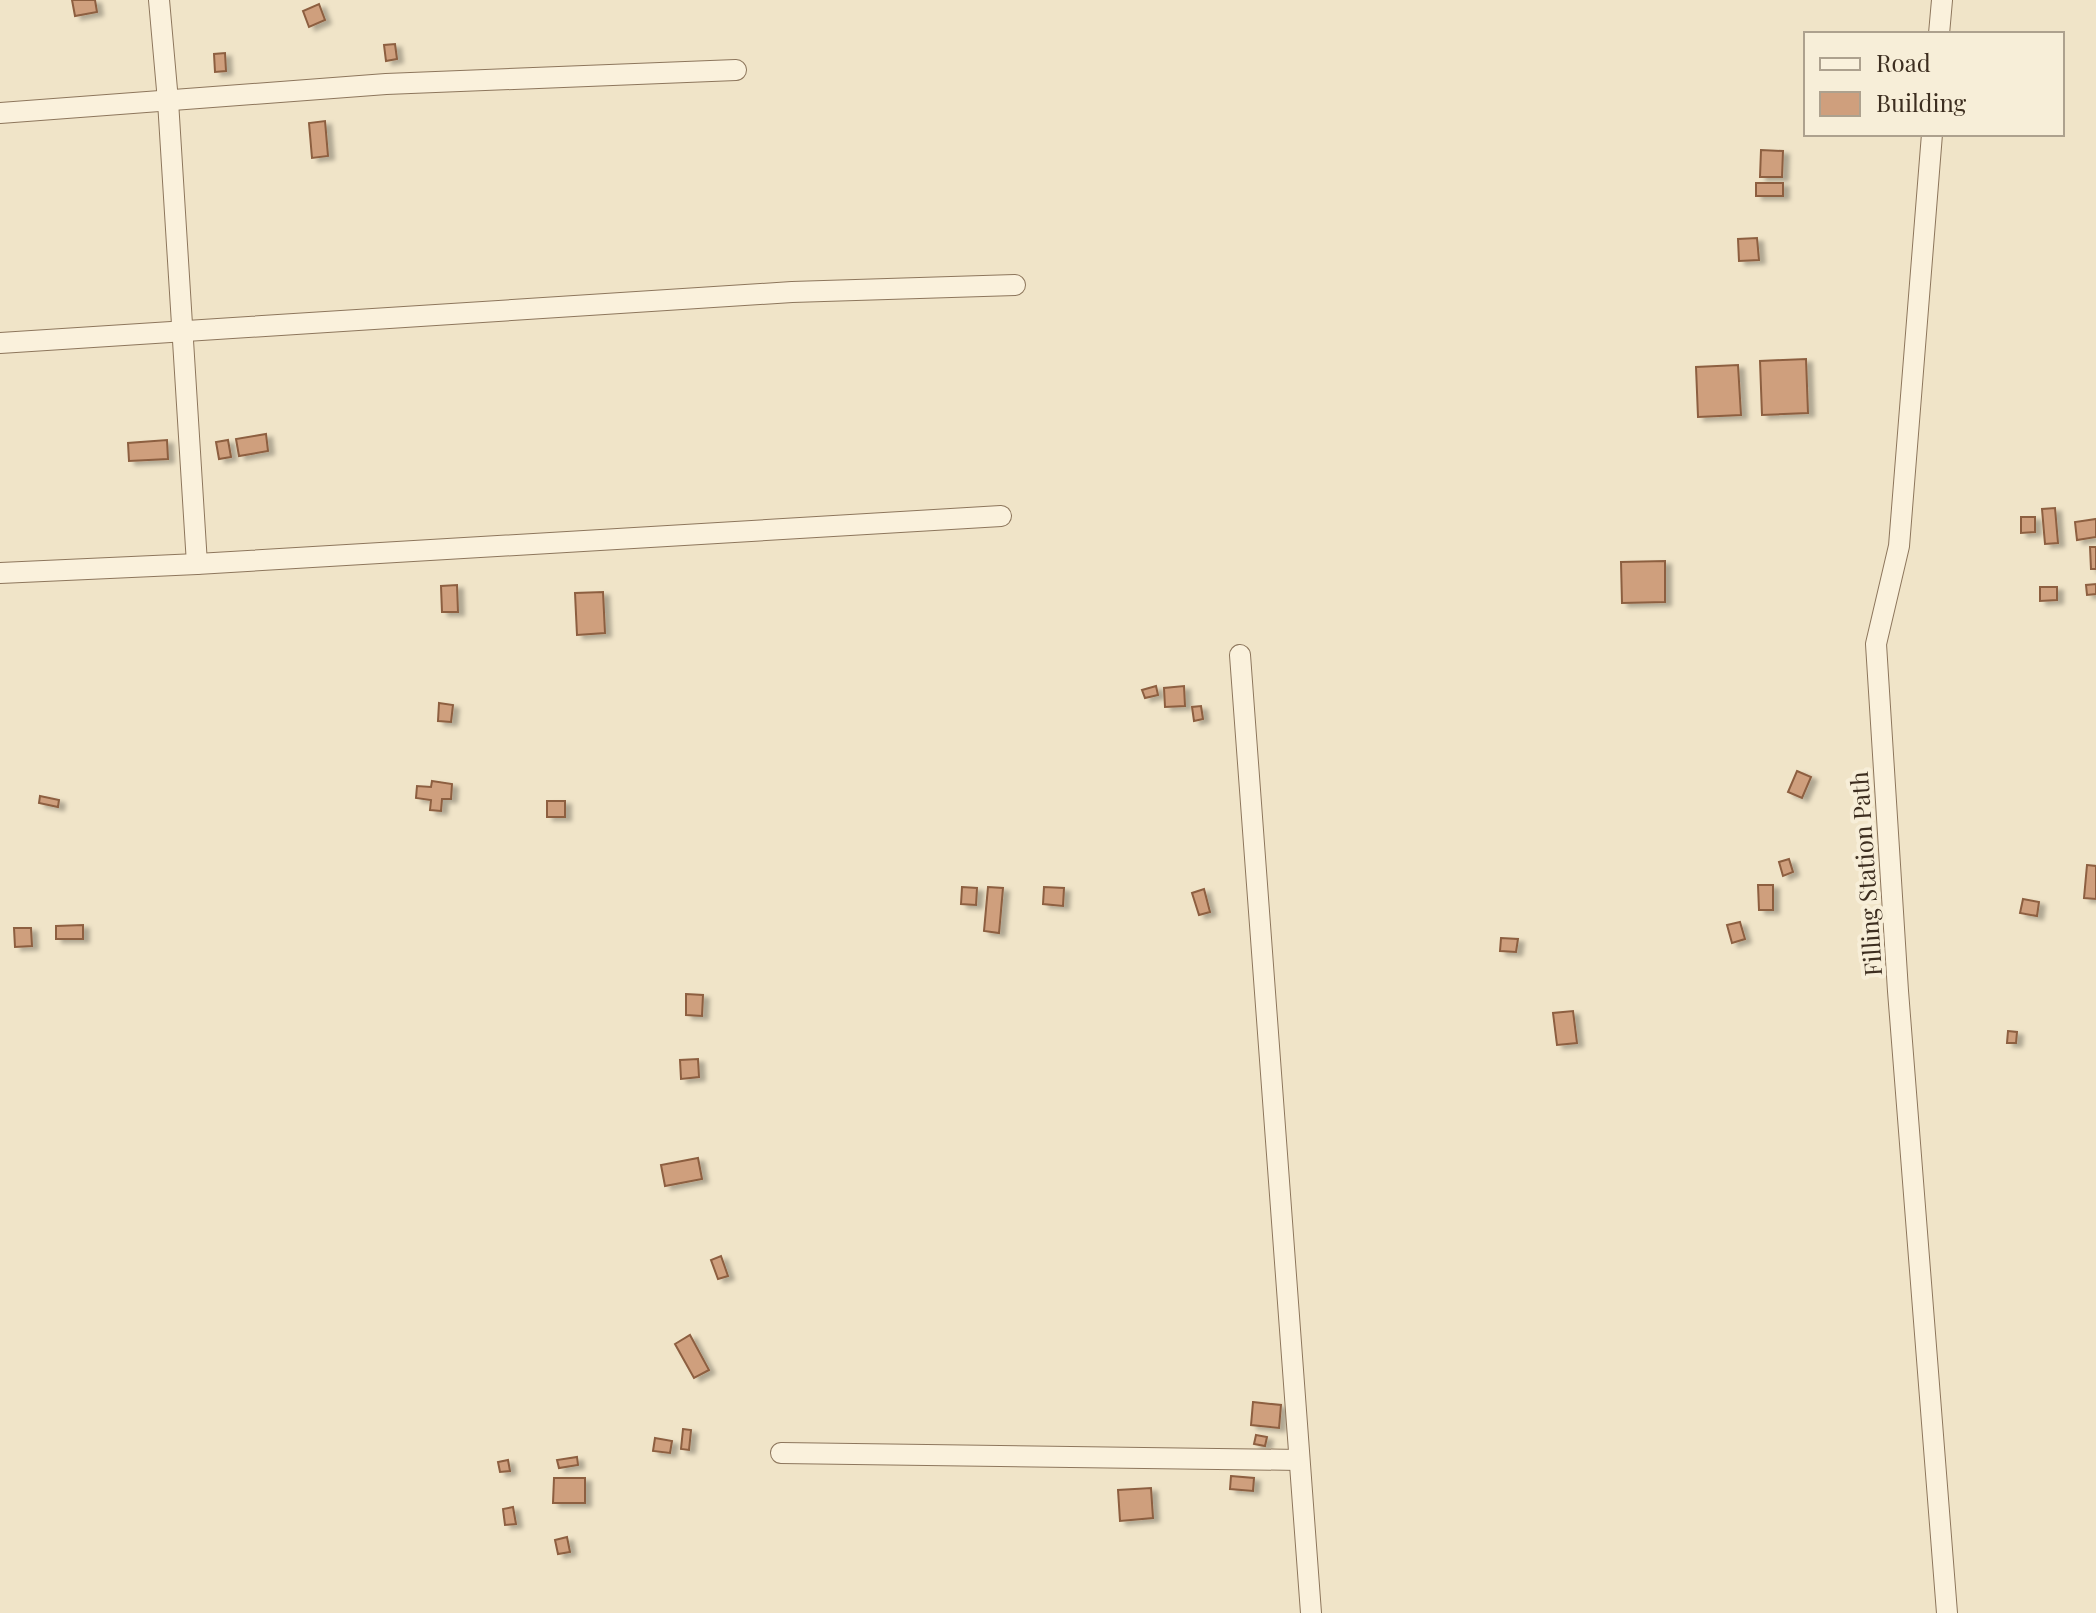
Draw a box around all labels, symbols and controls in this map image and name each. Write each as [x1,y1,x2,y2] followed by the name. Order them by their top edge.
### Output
[1804,32,2064,136] legend
[1876,46,1931,78] text: Road
[1876,86,1967,118] text: Building
[1842,771,1888,977] street label: Filling Station Path

